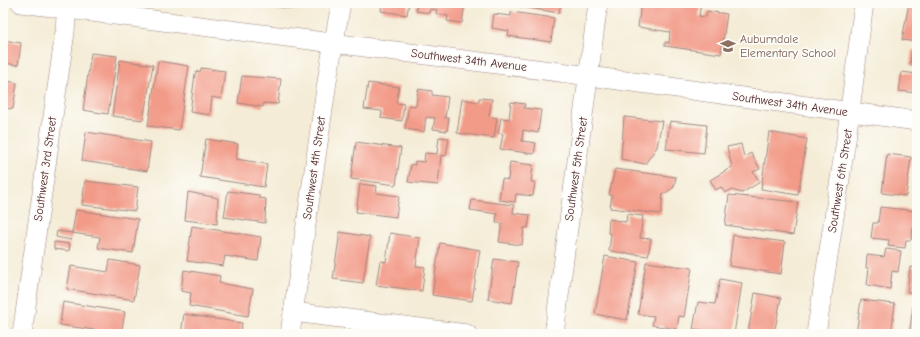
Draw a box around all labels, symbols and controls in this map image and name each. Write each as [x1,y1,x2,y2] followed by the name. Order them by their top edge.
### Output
[740,32,836,60] place label: Auburndale Elementary School
[719,37,737,55] school or university icon: Auburndale Elementary School
[410,46,528,74] street label: Southwest 34th Avenue
[731,89,849,119] street label: Southwest 34th Avenue
[31,115,59,222] street label: Southwest 3rd Street
[300,115,328,221] street label: Southwest 4th Street
[562,116,590,222] street label: Southwest 5th Street
[825,128,855,234] street label: Southwest 6th Street

